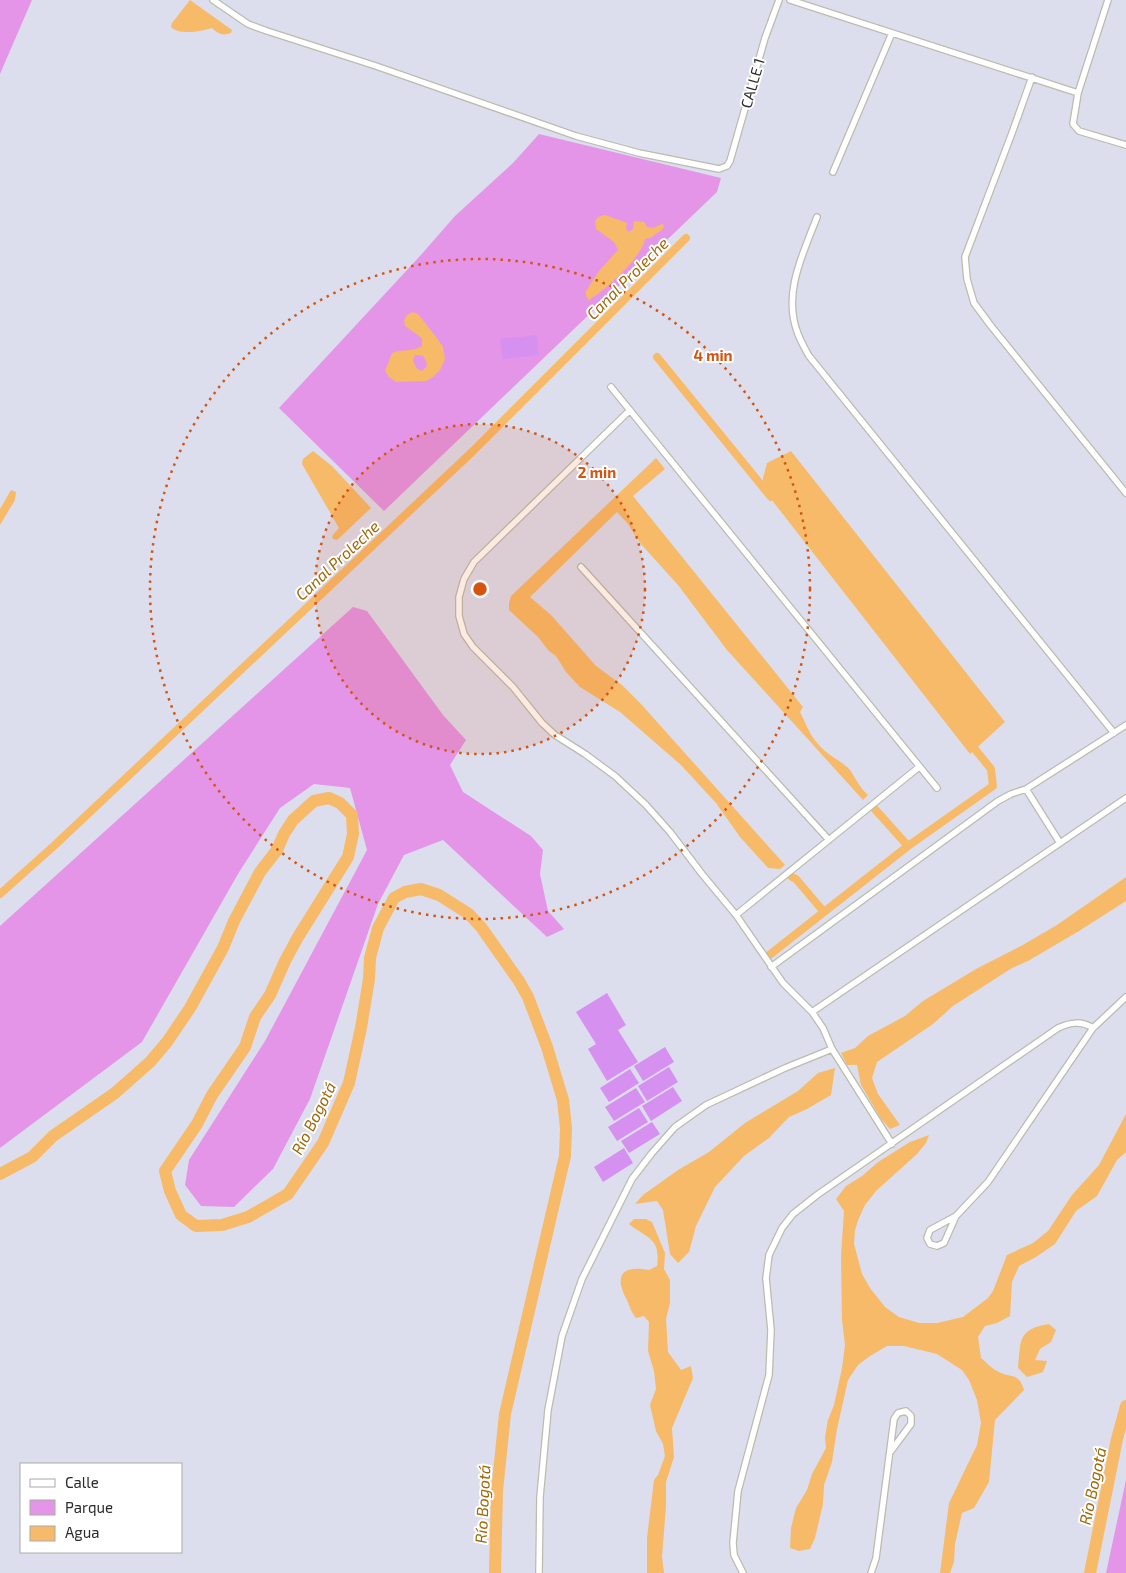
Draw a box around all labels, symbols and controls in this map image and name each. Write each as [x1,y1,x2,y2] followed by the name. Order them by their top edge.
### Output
[736,56,768,110] street label: CALLE 1
[582,233,672,323] water label: Canal Proleche
[693,346,733,364] text: 4 min
[578,463,616,481] text: 2 min
[291,516,383,604] water label: Canal Proleche
[471,580,489,598] centre of rings
[287,1079,339,1157] water label: Río Bogotá
[1075,1446,1109,1526] water label: Río Bogotá
[20,1463,182,1553] legend
[470,1464,494,1544] water label: Río Bogotá
[65,1473,99,1491] text: Calle
[65,1498,113,1516] text: Parque
[65,1523,100,1541] text: Agua

